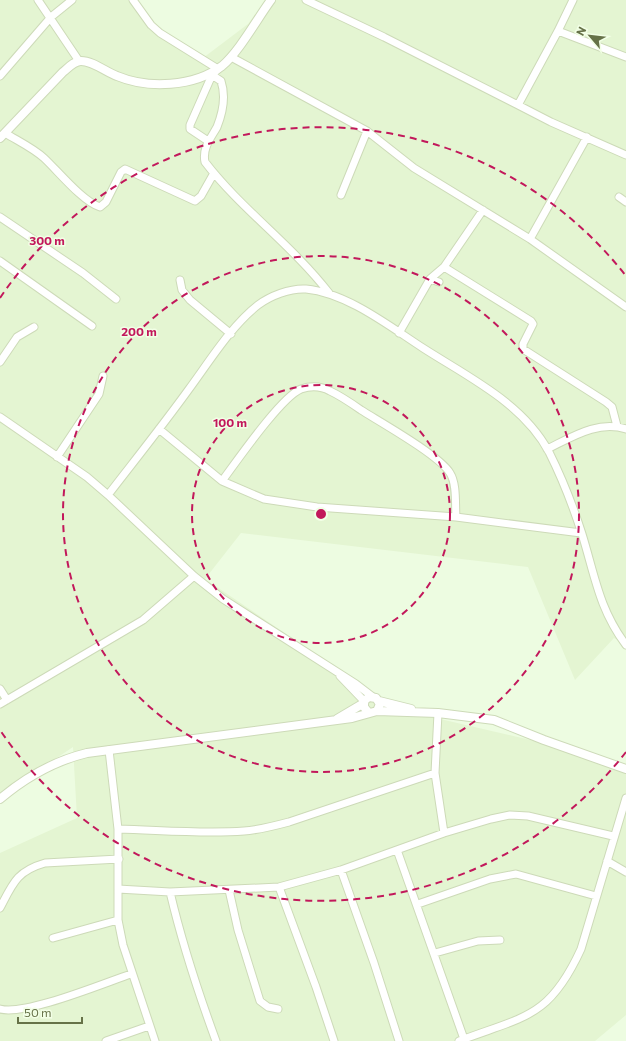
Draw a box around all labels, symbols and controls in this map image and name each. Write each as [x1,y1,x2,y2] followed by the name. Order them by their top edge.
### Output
[570,16,610,56] north arrow
[573,24,588,38] text: N
[29,233,65,247] text: 300 m
[121,324,157,338] text: 200 m
[213,415,247,429] text: 100 m
[314,507,328,521] centre of rings
[18,999,82,1025] scale bar
[24,1005,52,1019] text: 50 m

